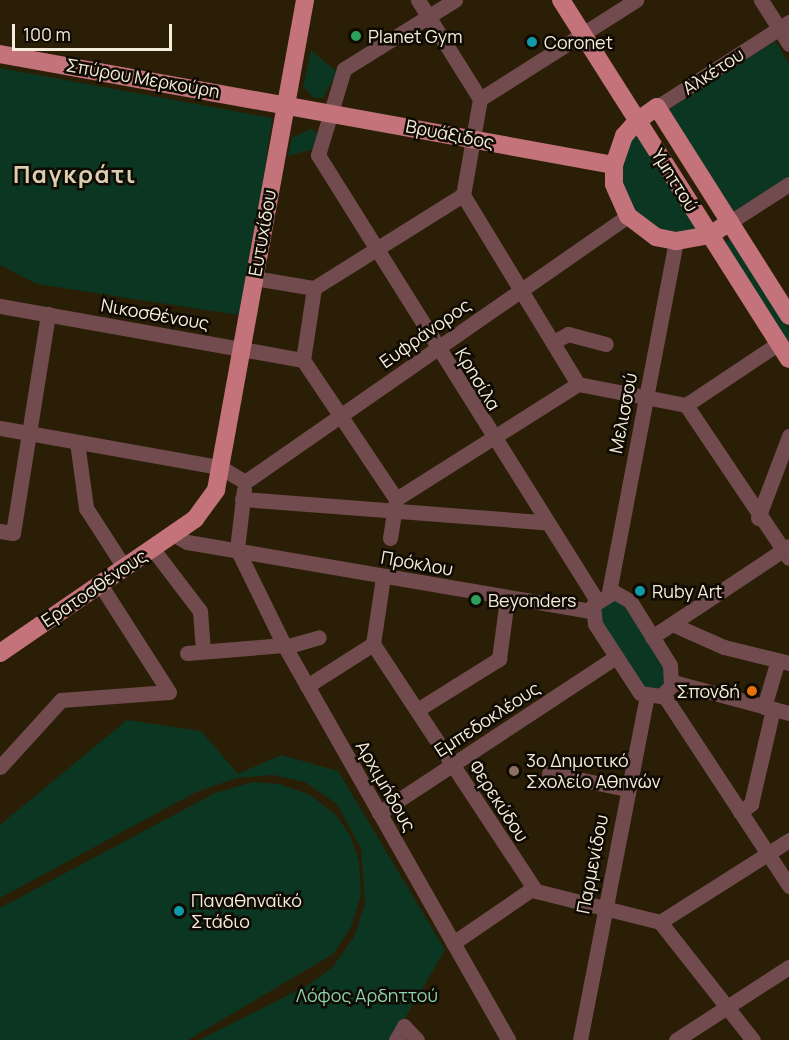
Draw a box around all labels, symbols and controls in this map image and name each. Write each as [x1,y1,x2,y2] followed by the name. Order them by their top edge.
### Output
[15,12,176,50] scale bar
[23,22,71,46] text: 100 m
[368,25,462,47] place label: Planet Gym
[349,29,363,43] marker: Planet Gym
[544,31,613,53] place label: Coronet
[525,35,539,49] marker: Coronet
[678,43,748,99] street label: Αλκέτου
[64,54,222,102] street label: Σπύρου Μερκούρη
[404,115,496,153] street label: Βρυάξιδος
[647,144,703,216] street label: Υμηττού
[13,160,137,188] district label: Παγκράτι
[244,188,280,278] street label: Ευτυχίδου
[99,294,211,334] street label: Νικοσθένους
[375,294,475,372] street label: Ευφράνορος
[451,344,505,414] street label: Κρησίλα
[605,371,641,455] street label: Μελισσού
[37,545,151,631] street label: Ερατοσθένους
[379,546,455,580] street label: Πρόκλου
[652,580,722,602] place label: Ruby Art
[633,584,647,598] marker: Ruby Art
[488,589,577,611] place label: Beyonders
[469,593,483,607] marker: Beyonders
[430,677,544,761] street label: Εμπεδοκλέους
[676,680,740,702] place label: Σπονδή
[745,684,759,698] marker: Σπονδή
[351,737,421,835] street label: Αρχιμήδους
[526,750,661,792] place label: 3ο Δημοτικό Σχολείο Αθηνών
[465,756,533,846] street label: Φερεκύδου
[507,764,521,778] marker: 3ο Δημοτικό Σχολείο Αθηνών
[572,813,612,915] street label: Παρμενίδου
[191,890,302,932] place label: Παναθηναϊκό Στάδιο
[172,904,186,918] marker: Παναθηναϊκό Στάδιο
[296,984,438,1006] park label: Λόφος Αρδηττού

